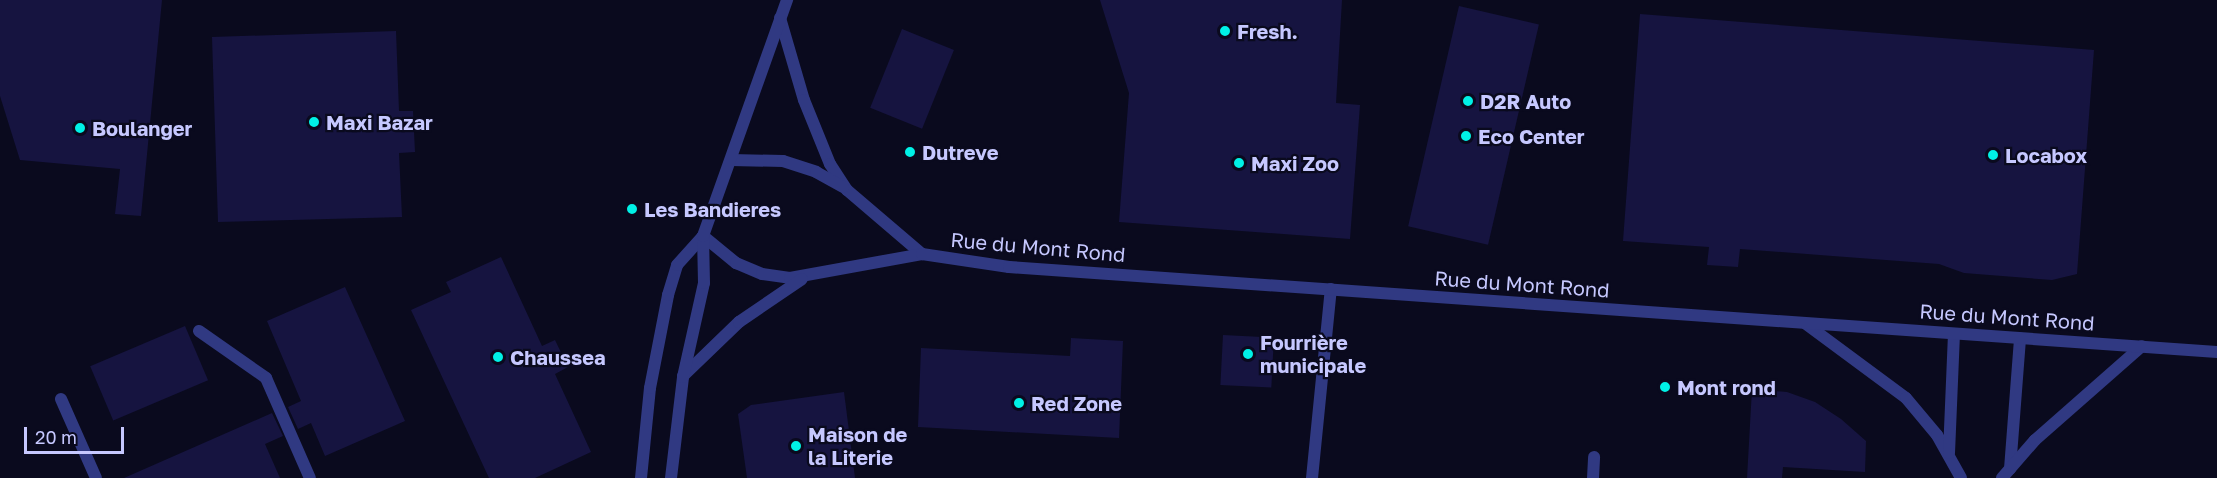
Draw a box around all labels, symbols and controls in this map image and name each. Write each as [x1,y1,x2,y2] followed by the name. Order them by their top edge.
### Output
[1237,19,1298,43] place label: Fresh.
[1218,24,1232,38] marker: Fresh.
[1480,89,1571,113] place label: D2R Auto
[1461,94,1475,108] marker: D2R Auto
[326,110,433,134] place label: Maxi Bazar
[307,115,321,129] marker: Maxi Bazar
[92,116,192,140] place label: Boulanger
[73,121,87,135] marker: Boulanger
[1478,124,1585,148] place label: Eco Center
[1459,129,1473,143] marker: Eco Center
[922,140,998,164] place label: Dutreve
[2005,143,2087,167] place label: Locabox
[903,145,917,159] marker: Dutreve
[1986,148,2000,162] marker: Locabox
[1251,151,1339,175] place label: Maxi Zoo
[1232,156,1246,170] marker: Maxi Zoo
[644,197,781,221] place label: Les Bandieres
[625,202,639,216] marker: Les Bandieres
[949,227,1127,267] street label: Rue du Mont Rond
[1434,266,1610,302] street label: Rue du Mont Rond
[1919,299,2095,335] street label: Rue du Mont Rond
[1260,330,1366,377] place label: Fourrière municipale
[510,345,606,369] place label: Chaussea
[1241,347,1255,361] marker: Fourrière municipale
[491,350,505,364] marker: Chaussea
[1677,375,1776,399] place label: Mont rond
[1658,380,1672,394] marker: Mont rond
[1031,391,1122,415] place label: Red Zone
[1012,396,1026,410] marker: Red Zone
[27,415,128,453] scale bar
[808,422,907,469] place label: Maison de la Literie
[35,426,77,448] text: 20 m
[789,439,803,453] marker: Maison de la Literie

